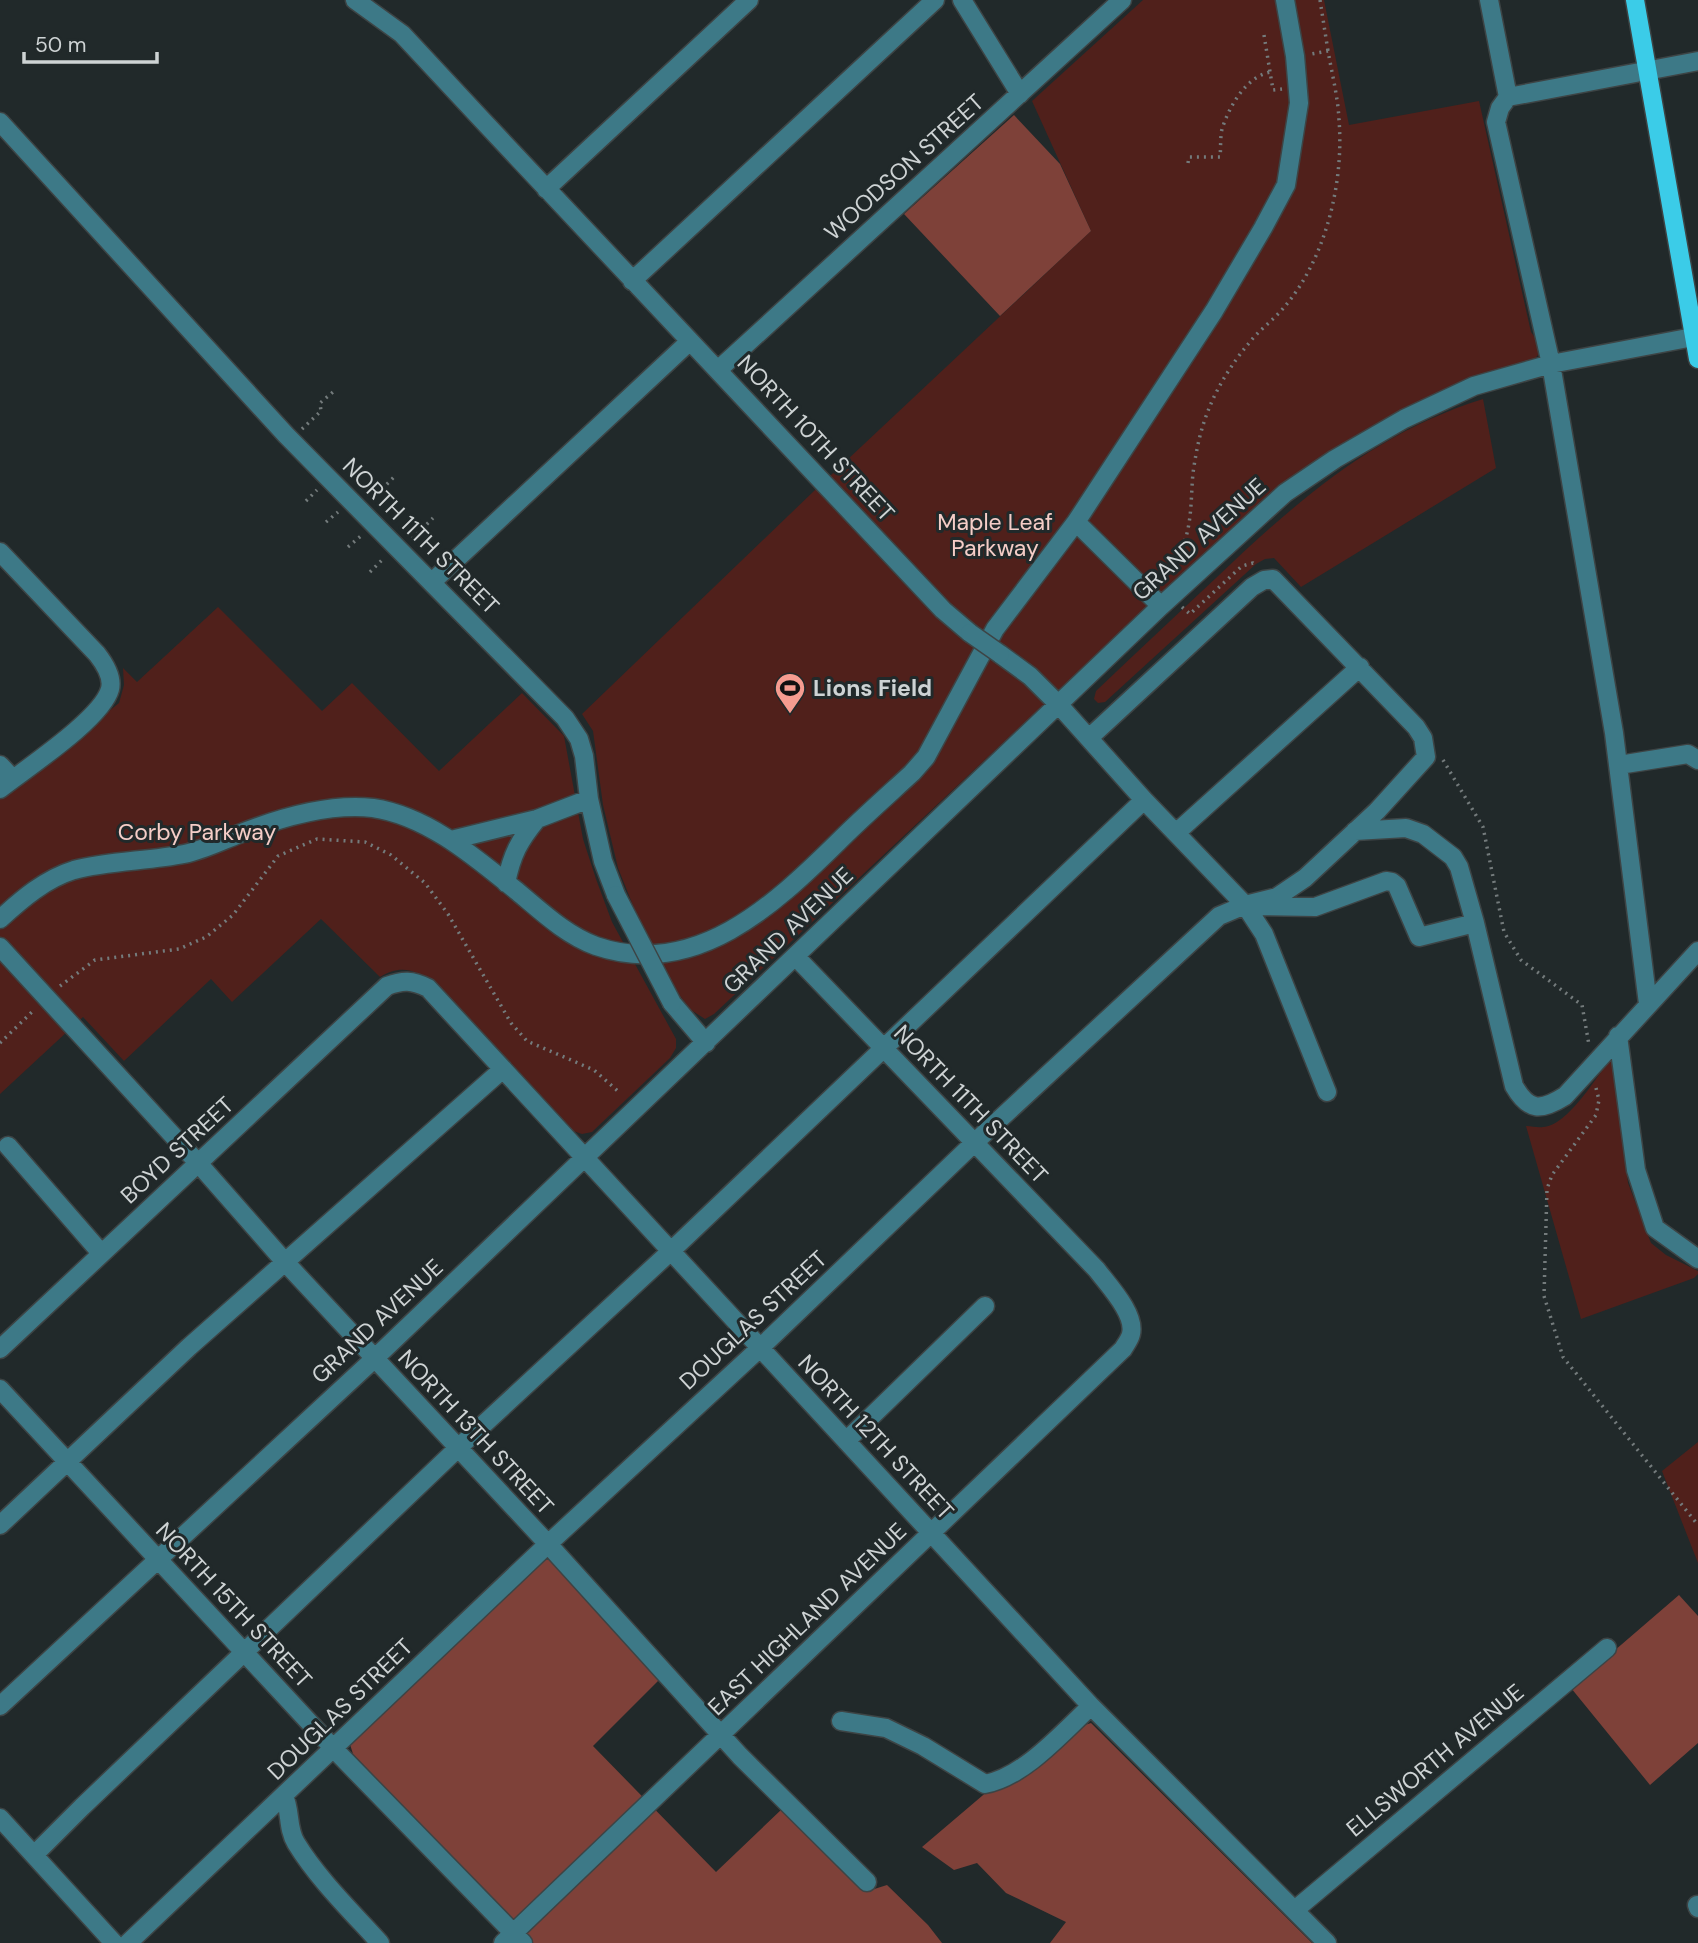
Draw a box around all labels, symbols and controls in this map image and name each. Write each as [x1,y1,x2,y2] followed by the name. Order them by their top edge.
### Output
[24,21,158,65] scale bar
[35,31,86,59] text: 50 m
[818,87,990,247] street label: WOODSON STREET
[731,348,901,528] street label: NORTH 10TH STREET
[336,451,506,621] street label: NORTH 11TH STREET
[1126,471,1272,607] street label: GRAND AVENUE
[937,507,1053,563] park label: Maple Leaf Parkway
[773,671,807,715] sports icon: Lions Field
[813,673,932,703] place label: Lions Field
[118,817,276,847] park label: Corby Parkway
[717,860,859,1000] street label: GRAND AVENUE
[887,1018,1055,1190] street label: NORTH 11TH STREET
[114,1090,240,1210] street label: BOYD STREET
[673,1244,833,1396] street label: DOUGLAS STREET
[305,1252,449,1390] street label: GRAND AVENUE
[392,1343,560,1521] street label: NORTH 13TH STREET
[792,1348,960,1526] street label: NORTH 12TH STREET
[149,1516,319,1694] street label: NORTH 15TH STREET
[701,1516,913,1722] street label: EAST HIGHLAND AVENUE
[261,1632,419,1786] street label: DOUGLAS STREET
[1340,1677,1530,1843] street label: ELLSWORTH AVENUE

